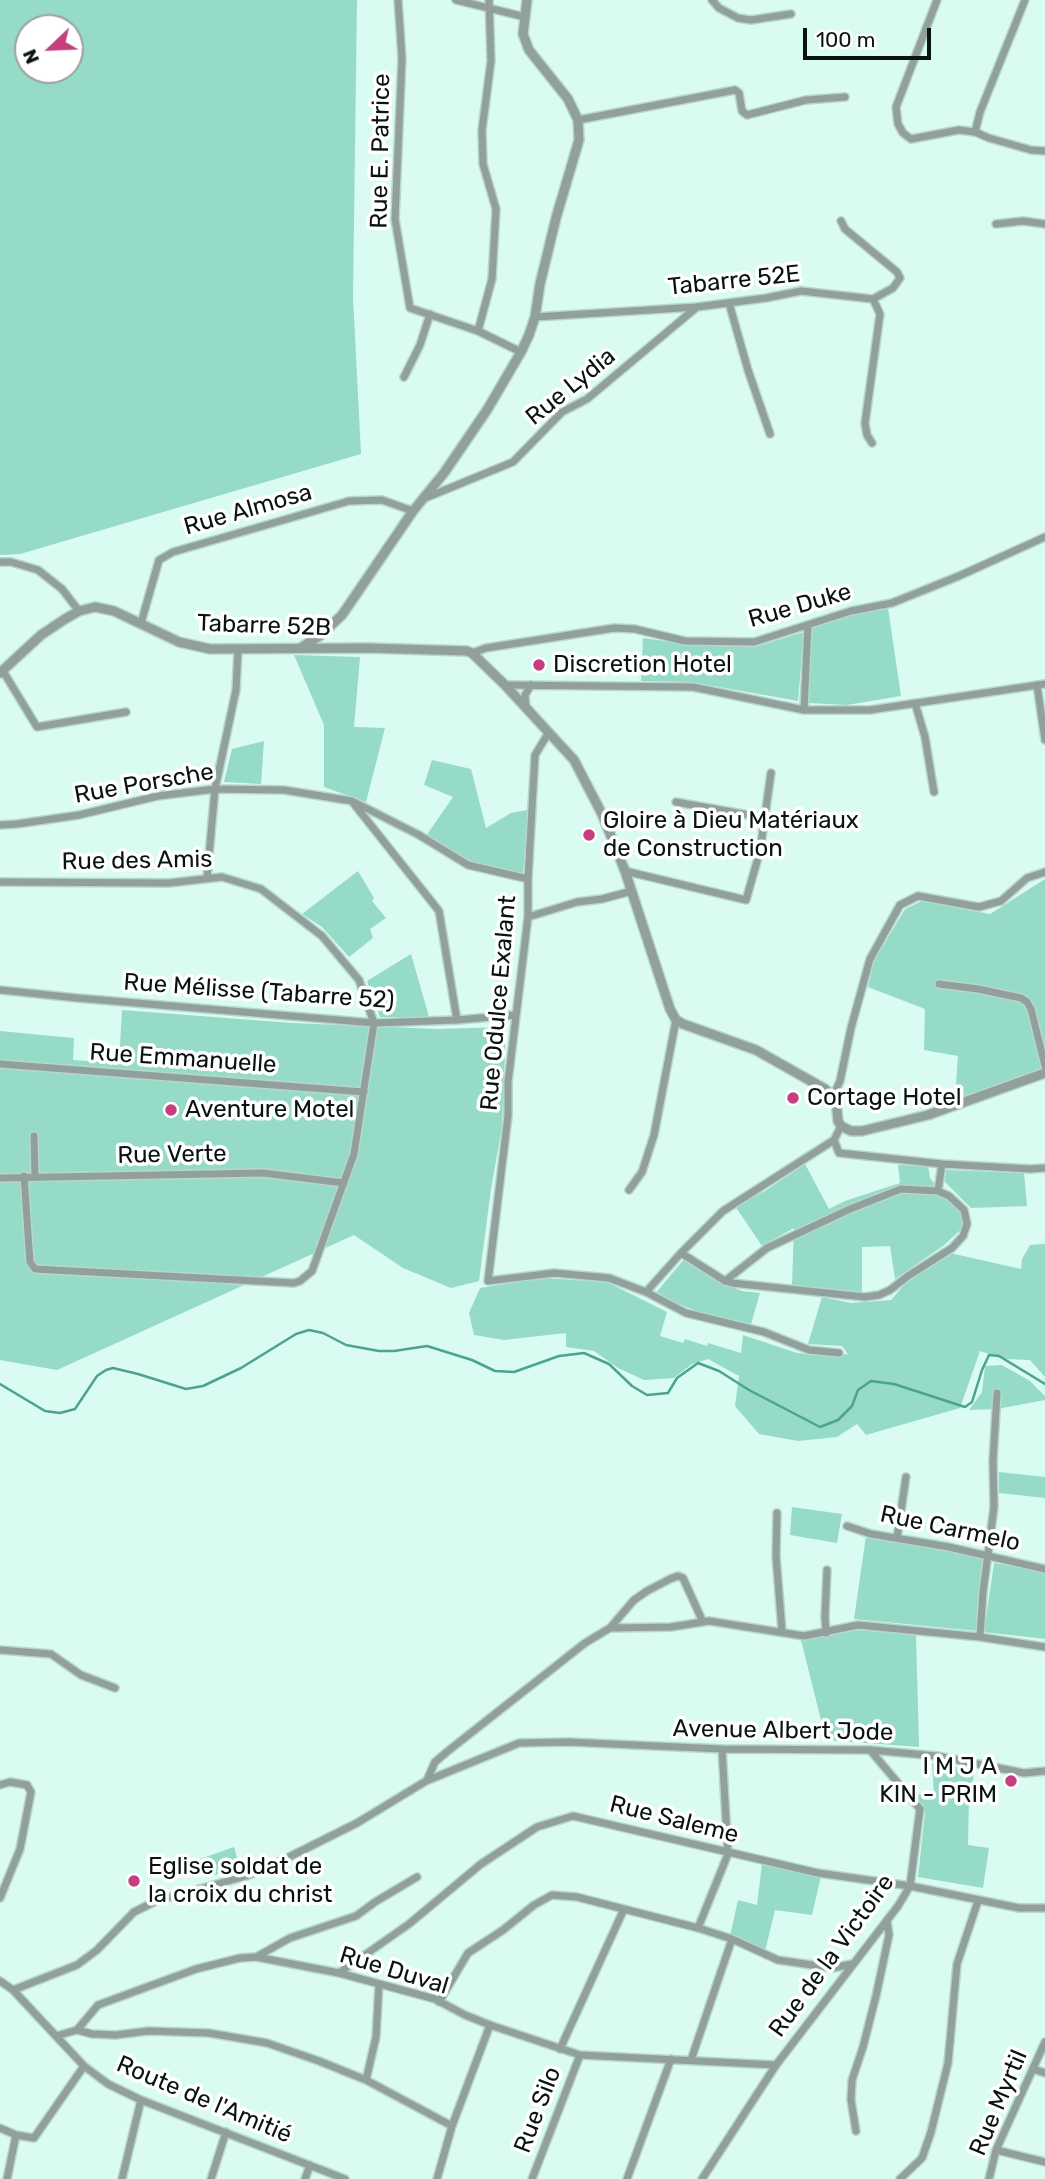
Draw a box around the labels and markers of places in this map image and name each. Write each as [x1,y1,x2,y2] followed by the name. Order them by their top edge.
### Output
[553,651,732,679] place label: Discretion Hotel
[531,657,547,673] marker: Discretion Hotel
[603,807,859,863] place label: Gloire à Dieu Matériaux de Construction
[581,827,597,843] marker: Gloire à Dieu Matériaux de Construction
[807,1084,962,1112] place label: Cortage Hotel
[785,1090,801,1106] marker: Cortage Hotel
[185,1096,354,1124] place label: Aventure Motel
[163,1102,179,1118] marker: Aventure Motel
[879,1753,997,1809] place label: I M J A KIN - PRIM
[1003,1773,1019,1789] marker: I M J A KIN - PRIM
[148,1853,332,1909] place label: Eglise soldat de la croix du christ
[126,1873,142,1889] marker: Eglise soldat de la croix du christ

